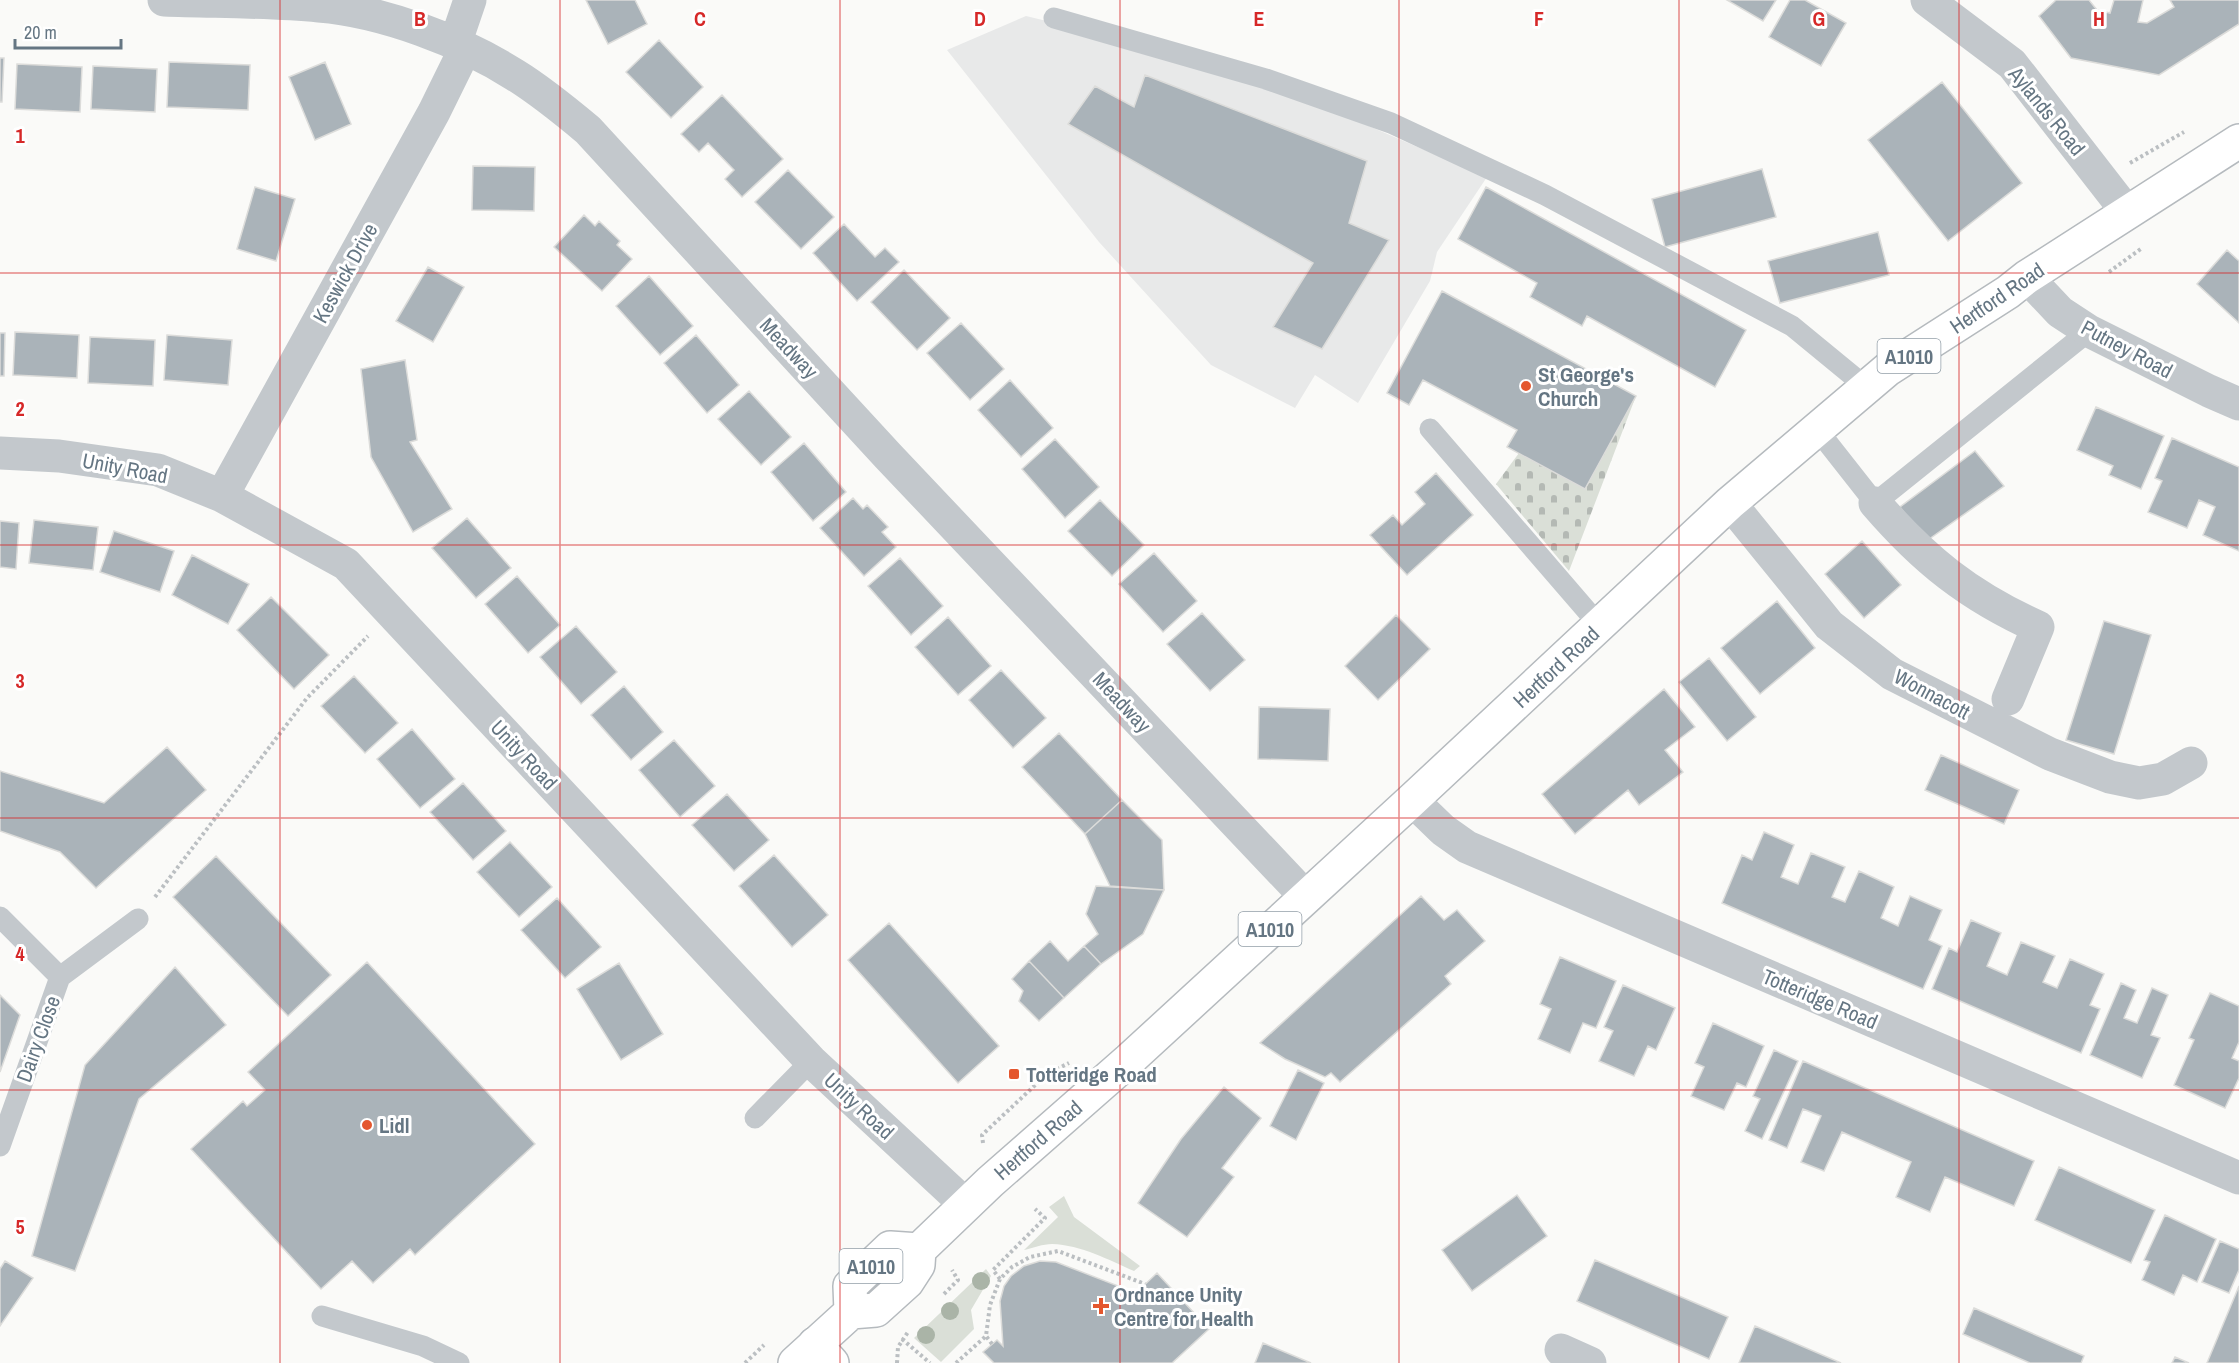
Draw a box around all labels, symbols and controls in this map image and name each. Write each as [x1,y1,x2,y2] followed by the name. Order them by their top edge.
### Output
[414,5,426,32] text: B
[694,5,706,32] text: C
[974,5,986,32] text: D
[1254,5,1265,32] text: E
[1534,5,1544,32] text: F
[1813,5,1825,32] text: G
[2093,5,2105,32] text: H
[15,12,122,50] scale bar
[24,20,57,45] text: 20 m
[2001,60,2092,162] street label: Aylands Road
[15,122,25,149] text: 1
[306,218,384,328] street label: Keswick Drive
[1944,256,2050,340] street label: Hertford Road
[753,311,825,385] street label: Meadway
[2076,313,2178,385] street label: Putney Road
[1878,339,1940,373] road number: A1010
[1538,360,1634,413] place label: St George's Church
[1519,379,1533,393] marker: St George's Church
[15,395,25,422] text: 2
[80,446,170,490] street label: Unity Road
[1507,620,1605,714] street label: Hertford Road
[1889,662,1975,726] street label: Wonnacott
[1086,665,1158,739] street label: Meadway
[15,667,25,694] text: 3
[484,714,564,796] street label: Unity Road
[1238,912,1302,946] road number: A1010
[15,940,25,967] text: 4
[1758,962,1882,1036] street label: Totteridge Road
[9,992,67,1086] street label: Dairy Close
[1026,1060,1157,1089] place label: Totteridge Road
[818,1066,900,1146] street label: Unity Road
[1007,1067,1021,1081] marker: Totteridge Road
[988,1094,1088,1186] street label: Hertford Road
[379,1111,410,1140] place label: Lidl
[360,1118,374,1132] marker: Lidl
[15,1213,25,1240] text: 5
[840,1249,902,1283] road number: A1010
[1114,1280,1254,1333] place label: Ordnance Unity Centre for Health
[1092,1297,1110,1315] marker: Ordnance Unity Centre for Health

